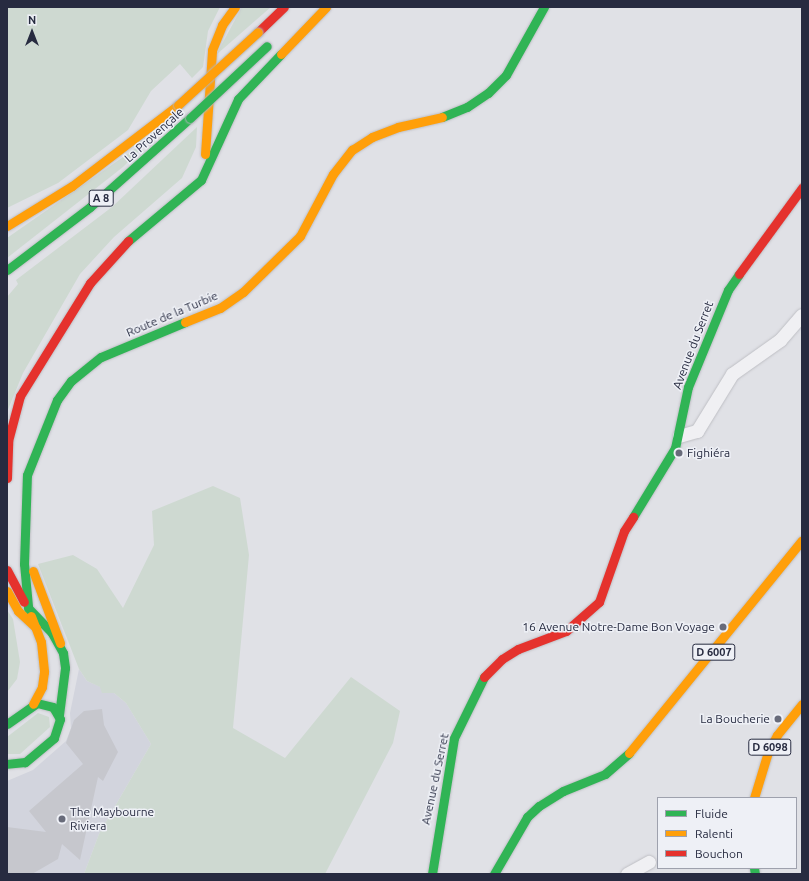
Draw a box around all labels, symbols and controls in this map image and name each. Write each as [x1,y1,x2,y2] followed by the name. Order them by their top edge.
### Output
[12,12,52,52] north arrow
[28,14,36,26] text: N
[121,105,187,165] street label: La Provençale
[88,189,114,207] road number: A 8
[124,288,220,340] street label: Route de la Turbie
[670,299,716,391] street label: Avenue du Serret
[687,446,730,460] place label: Fighiéra
[674,448,684,458] marker: Fighiéra
[522,620,715,634] place label: 16 Avenue Notre-Dame Bon Voyage
[718,622,728,632] marker: 16 Avenue Notre-Dame Bon Voyage
[692,643,736,661] road number: D 6007
[700,712,770,726] place label: La Boucherie
[773,714,783,724] marker: La Boucherie
[418,732,452,826] street label: Avenue du Serret
[748,738,792,756] road number: D 6098
[657,797,797,869] legend
[70,805,154,833] place label: The Maybourne Riviera
[695,807,728,820] text: Fluide
[57,814,67,824] marker: The Maybourne Riviera
[695,827,733,840] text: Ralenti
[695,847,743,860] text: Bouchon

